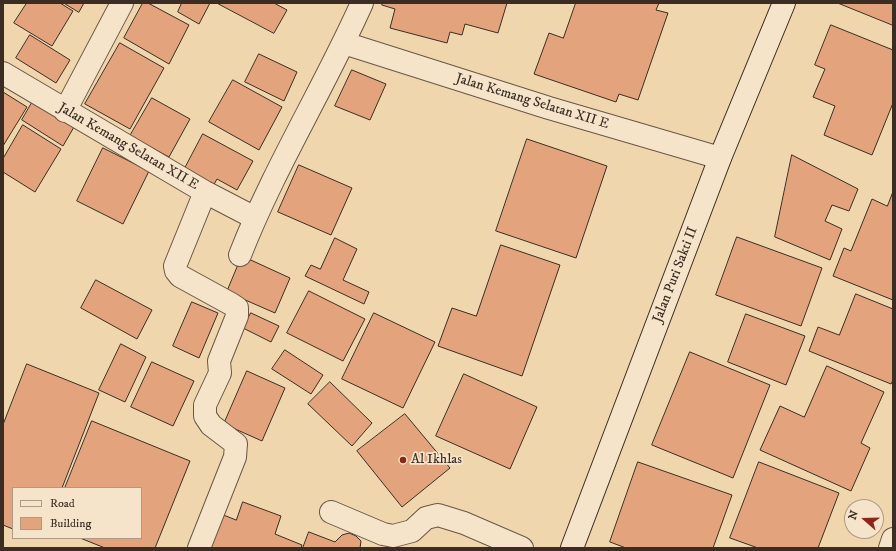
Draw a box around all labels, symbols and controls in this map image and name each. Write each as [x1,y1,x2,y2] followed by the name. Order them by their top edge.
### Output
[453,71,611,133] street label: Jalan Kemang Selatan XII E
[55,100,201,194] street label: Jalan Kemang Selatan XII E
[650,225,702,325] street label: Jalan Puri Sakti II
[411,452,462,468] place label: Al Ikhlas
[398,455,408,465] marker: Al Ikhlas
[12,487,142,539] legend
[50,496,75,511] text: Road
[844,499,884,539] north arrow
[846,509,862,522] text: N
[50,516,91,531] text: Building

